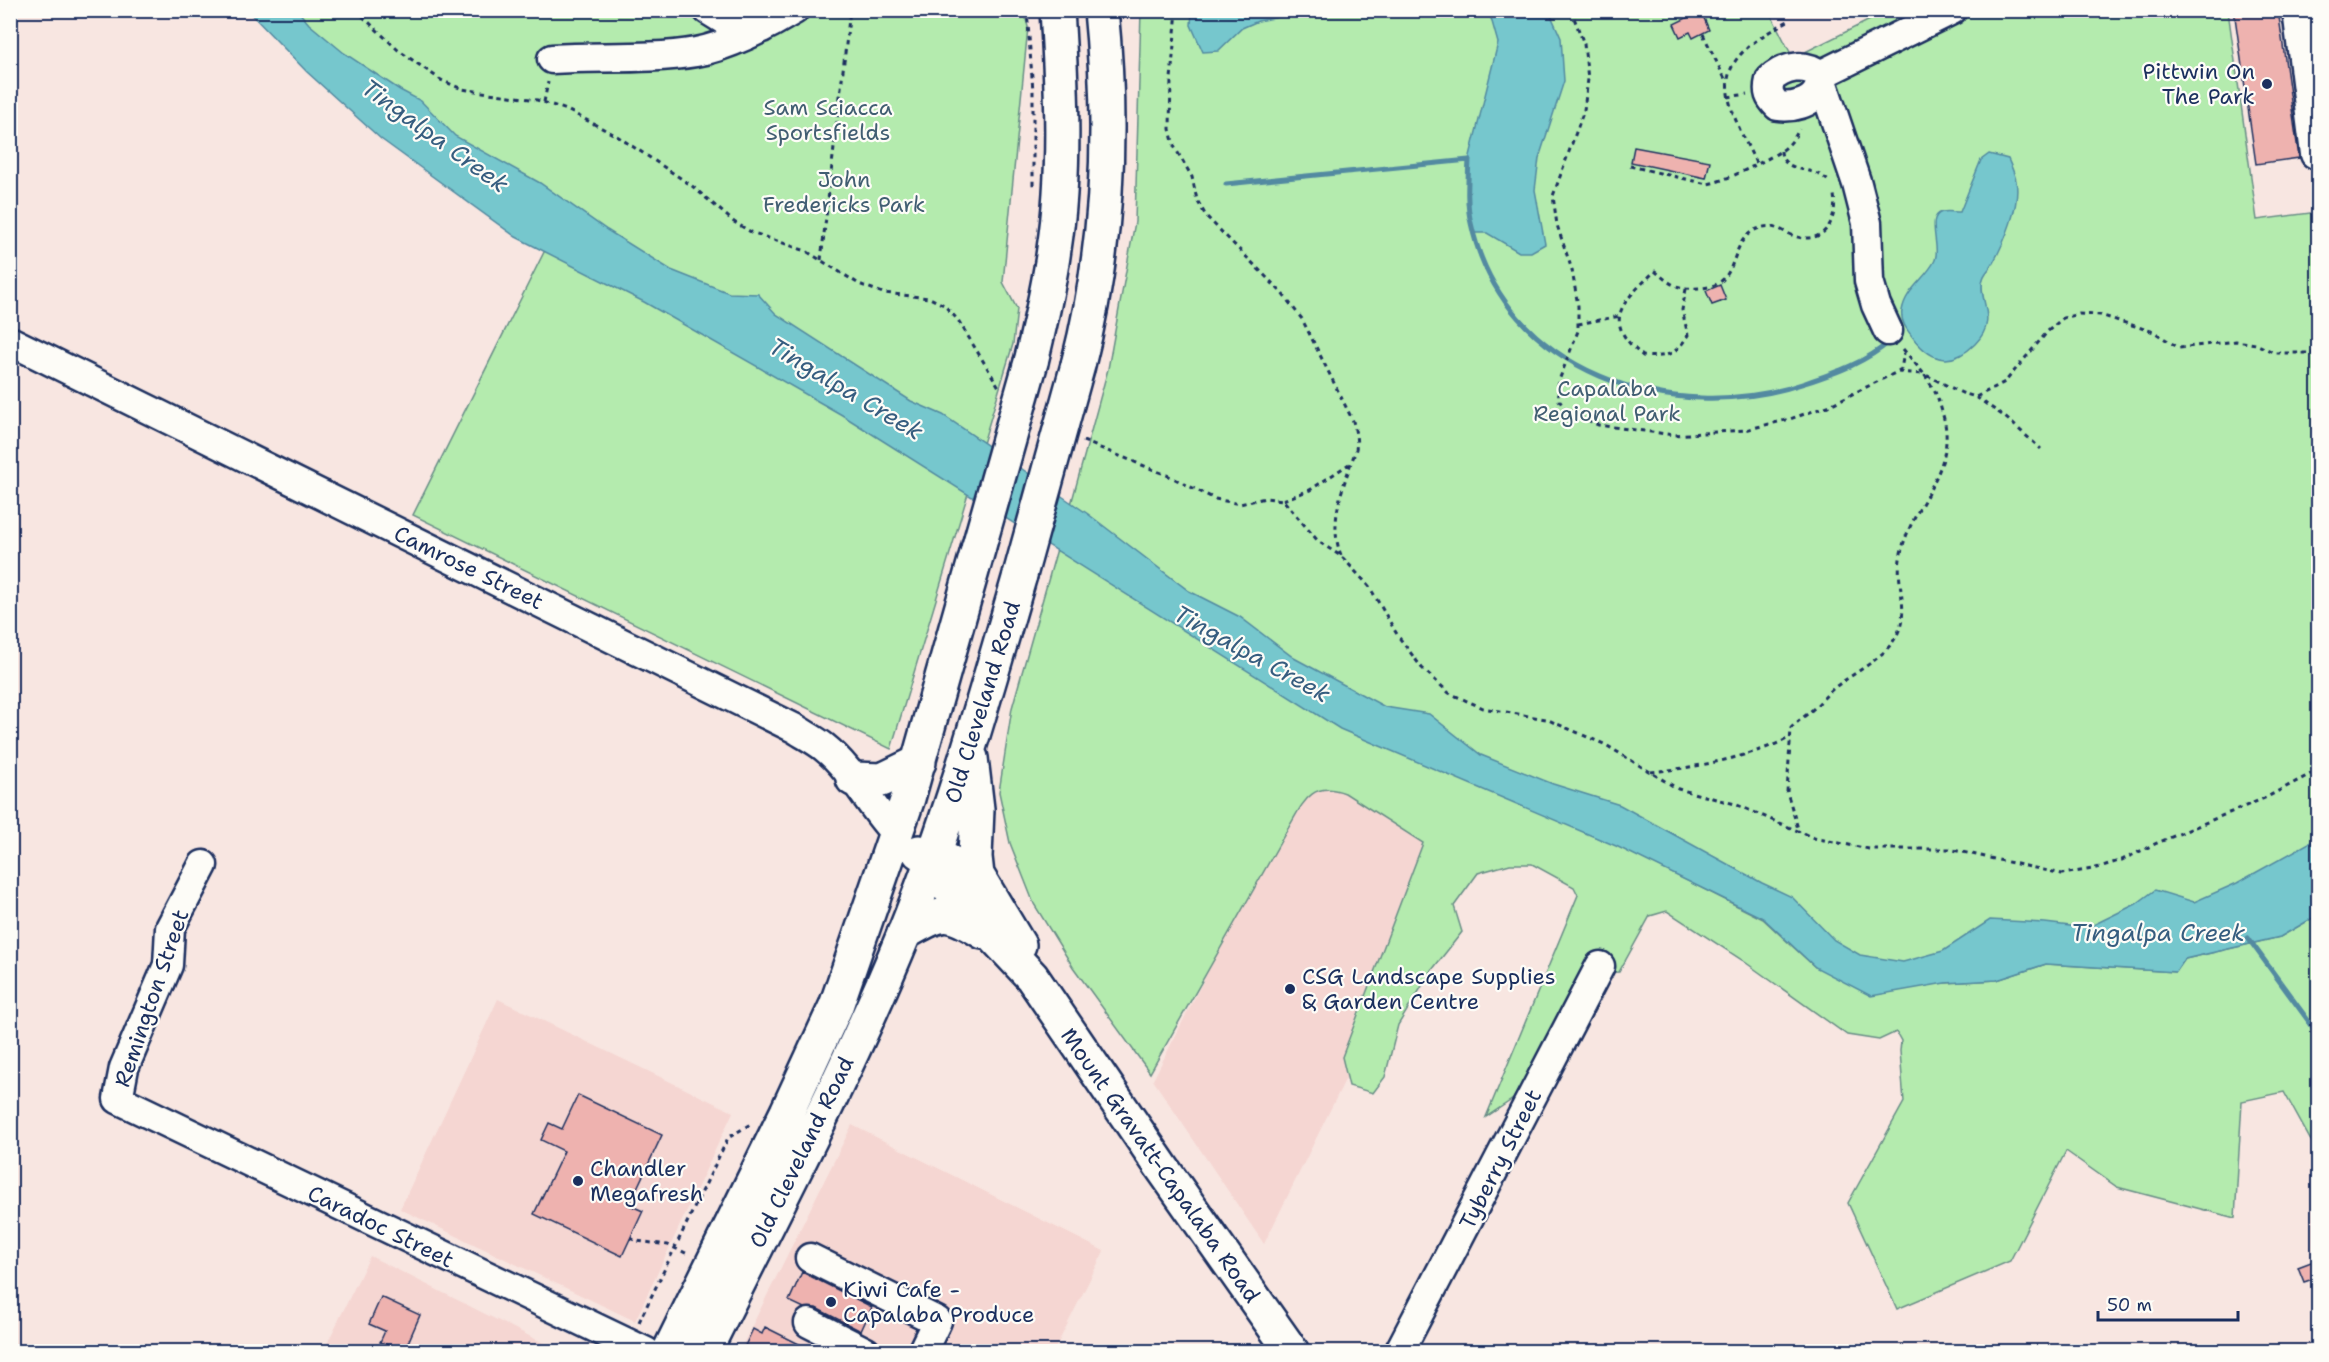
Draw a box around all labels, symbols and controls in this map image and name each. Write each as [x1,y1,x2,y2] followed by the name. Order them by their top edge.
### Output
[2143,57,2255,111] place label: Pittwin On The Park
[355,72,515,200] water label: Tingalpa Creek
[2260,77,2274,91] marker: Pittwin On The Park
[764,93,893,147] park label: Sam Sciacca Sportsfields
[763,165,925,219] park label: John Fredericks Park
[763,330,929,448] water label: Tingalpa Creek
[1533,374,1681,428] park label: Capalaba Regional Park
[389,519,548,616] street label: Camrose Street
[938,598,1027,807] street label: Old Cleveland Road
[1168,598,1336,710] water label: Tingalpa Creek
[107,906,195,1091] street label: Remington Street
[2071,917,2246,949] water label: Tingalpa Creek
[1302,962,1556,1016] place label: CSG Landscape Supplies & Garden Centre
[1283,982,1297,996] marker: CSG Landscape Supplies & Garden Centre
[1054,1022,1267,1308] street label: Mount Gravatt-Capalaba Road
[742,1052,860,1253] street label: Old Cleveland Road
[1453,1084,1548,1234] street label: Tyberry Street
[590,1154,703,1208] place label: Chandler Megafresh
[571,1174,585,1188] marker: Chandler Megafresh
[303,1179,459,1274] street label: Caradoc Street
[843,1275,1034,1329] place label: Kiwi Cafe - Capalaba Produce
[2098,1284,2238,1322] scale bar
[2107,1293,2152,1317] text: 50 m
[824,1295,838,1309] marker: Kiwi Cafe - Capalaba Produce

